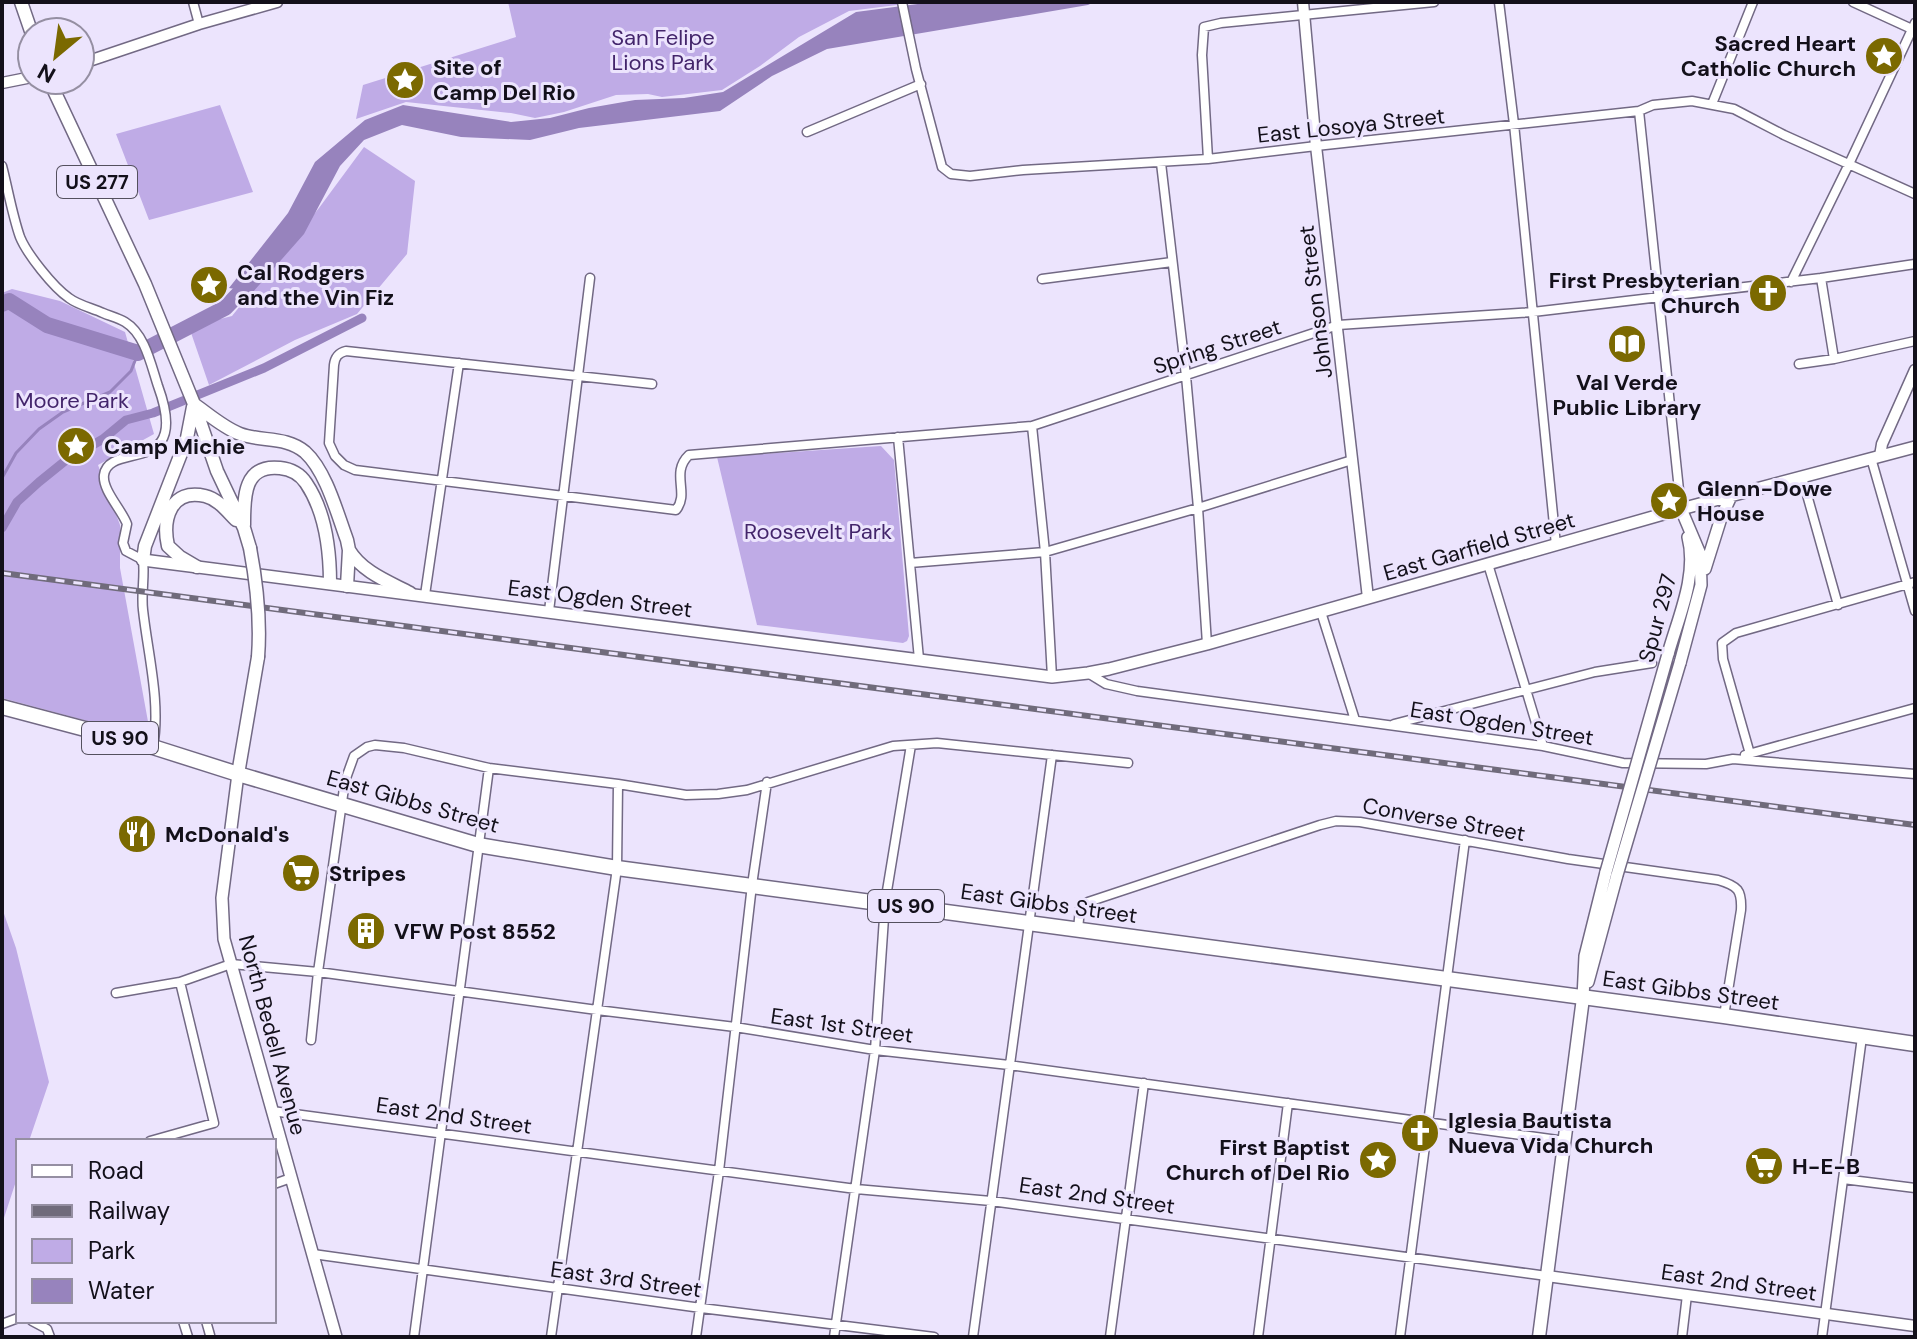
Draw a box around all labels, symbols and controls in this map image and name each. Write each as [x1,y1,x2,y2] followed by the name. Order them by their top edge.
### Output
[16,16,96,96] north arrow
[611,23,715,77] park label: San Felipe Lions Park
[1681,29,1856,83] place label: Sacred Heart Catholic Church
[1863,35,1905,77] place icon: Sacred Heart Catholic Church
[433,53,576,107] place label: Site of Camp Del Rio
[32,56,61,90] text: N
[384,59,426,101] place icon: Site of Camp Del Rio
[1256,101,1446,150] street label: East Losoya Street
[57,166,137,198] road number: US 277
[1292,224,1339,380] street label: Johnson Street
[237,258,394,312] place label: Cal Rodgers and the Vin Fiz
[188,264,230,306] place icon: Cal Rodgers and the Vin Fiz
[1549,266,1740,320] place label: First Presbyterian Church
[1747,272,1789,314] church icon: First Presbyterian Church
[1149,312,1285,381] street label: Spring Street
[1606,323,1648,365] library icon: Val Verde Public Library
[1553,368,1701,422] place label: Val Verde Public Library
[15,386,129,415] park label: Moore Park
[55,425,97,467] place icon: Camp Michie
[104,432,245,461] place label: Camp Michie
[1697,474,1833,528] place label: Glenn-Dowe House
[1648,480,1690,522] place icon: Glenn-Dowe House
[1380,505,1578,588] street label: East Garfield Street
[744,517,892,546] park label: Roosevelt Park
[1632,571,1683,666] street label: Spur 297
[506,573,694,624] street label: East Ogden Street
[1408,695,1596,752] street label: East Ogden Street
[82,722,158,754] road number: US 90
[323,763,503,840] street label: East Gibbs Street
[1360,791,1528,848] street label: Converse Street
[116,813,158,855] restaurant icon: McDonald's
[165,820,290,849] place label: McDonald's
[280,852,322,894] supermarket icon: Stripes
[329,859,406,888] place label: Stripes
[959,877,1139,930] street label: East Gibbs Street
[868,890,944,922] road number: US 90
[345,910,387,952] building icon: VFW Post 8552
[394,917,556,946] place label: VFW Post 8552
[232,932,313,1138] street label: North Bedell Avenue
[1601,964,1781,1017] street label: East Gibbs Street
[769,1001,915,1050] street label: East 1st Street
[374,1090,534,1141] street label: East 2nd Street
[1448,1106,1653,1160] place label: Iglesia Bautista Nueva Vida Church
[1399,1112,1441,1154] church icon: Iglesia Bautista Nueva Vida Church
[1166,1133,1350,1187] place label: First Baptist Church of Del Rio
[16,1139,276,1323] legend
[1357,1139,1399,1181] place icon: First Baptist Church of Del Rio
[1743,1145,1785,1187] supermarket icon: H-E-B
[1792,1152,1860,1181] place label: H-E-B
[88,1155,144,1186] text: Road
[1017,1170,1177,1221] street label: East 2nd Street
[88,1195,170,1226] text: Railway
[88,1235,135,1266] text: Park
[549,1255,703,1304] street label: East 3rd Street
[1659,1257,1819,1308] street label: East 2nd Street
[88,1275,154,1306] text: Water

